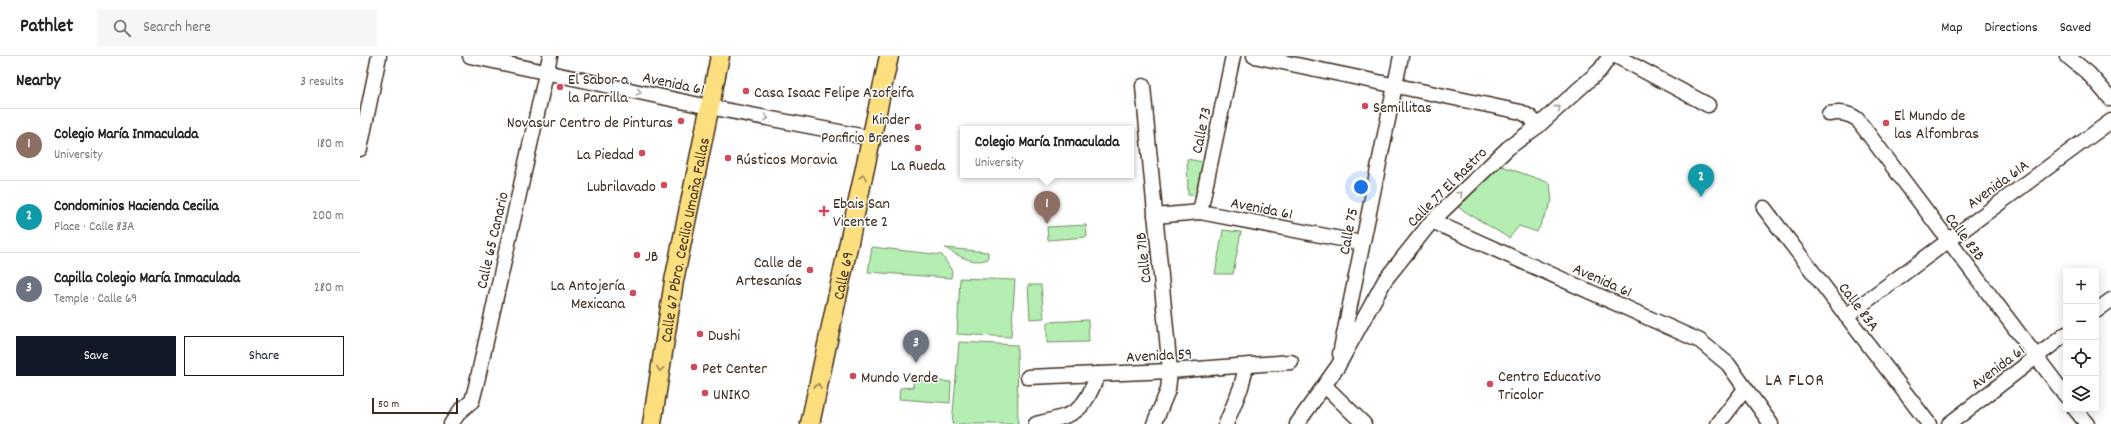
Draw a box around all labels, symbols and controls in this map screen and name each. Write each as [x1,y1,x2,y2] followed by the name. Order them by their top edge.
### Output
[97,10,377,46] search box
[20,14,73,41] text: Pathlet
[111,17,133,39] icon: search
[143,17,211,39] text: Search here
[1941,18,1963,38] text: Map
[1985,18,2038,38] text: Directions
[2060,18,2091,38] text: Saved
[640,67,707,102] street label: Avenida 61
[568,69,629,110] place label: El Sabor a la Parrilla
[16,70,60,94] text: Nearby
[300,73,344,92] text: 3 results
[555,82,565,92] marker: El Sabor a la Parrilla
[754,82,914,105] place label: Casa Isaac Felipe Azofeifa
[741,86,751,96] marker: Casa Isaac Felipe Azofeifa
[636,88,642,96] one-way arrow
[1373,97,1432,120] place label: Semillitas
[1360,101,1370,111] marker: Semillitas
[1186,105,1219,156] street label: Calle 73
[1894,105,1979,146] place label: El Mundo de las Alfombras
[1553,106,1560,113] one-way arrow
[821,109,910,150] place label: Kinder Porfirio Brenes
[507,112,673,135] place label: Novasur Centro de Pinturas
[763,114,770,122] one-way arrow
[676,116,686,126] marker: Novasur Centro de Pinturas
[1881,118,1891,128] marker: El Mundo de las Alfombras
[913,122,923,132] marker: Kinder Porfirio Brenes
[54,124,198,146] text: Colegio María Inmaculada
[960,126,1134,178] popup
[975,132,1119,154] text: Colegio María Inmaculada
[28,135,30,154] text: 1
[317,135,344,154] text: 180 m
[656,135,717,344] street label: Calle 67 Pbro. Cecilio Umaña Fallas
[1402,142,1493,233] street label: Calle 77 El Rastro
[913,143,923,153] marker: La Rueda
[577,144,634,167] place label: La Piedad
[54,146,103,165] text: University
[637,148,647,158] marker: La Piedad
[736,149,838,172] place label: Rústicos Moravia
[723,153,733,163] marker: Rústicos Moravia
[975,154,1023,173] text: University
[891,155,946,178] place label: La Rueda
[1963,155,2034,215] street label: Avenida 61A
[1688,164,1714,197] pin: 2
[858,173,866,180] one-way arrow
[587,176,656,199] place label: Lubrilavado
[1351,177,1371,197] your location
[659,180,669,190] marker: Lubrilavado
[471,190,516,291] street label: Calle 65 Canario
[1034,191,1060,224] pin: 1
[1455,191,1463,199] one-way arrow
[1229,192,1295,227] street label: Avenida 61
[833,193,890,234] place label: Ebais San Vicente 2
[54,196,219,218] text: Condominios Hacienda Cecilia
[818,205,830,217] marker: Ebais San Vicente 2
[1334,206,1365,257] street label: Calle 75
[26,207,32,226] text: 2
[312,207,344,226] text: 200 m
[1938,209,1990,266] street label: Calle 83B
[54,218,134,237] text: Place · Calle 83A
[1130,231,1159,284] street label: Calle 71B
[645,246,658,269] place label: JB
[632,250,642,260] marker: JB
[828,250,861,302] street label: Calle 69
[736,252,802,293] place label: Calle de Artesanías
[1569,258,1635,305] street label: Avenida 61
[805,265,815,275] marker: Calle de Artesanías
[54,268,240,290] text: Capilla Colegio María Inmaculada
[2063,268,2099,412] map controls
[2063,268,2099,304] button: +
[551,275,625,316] place label: La Antojería Mexicana
[1832,278,1884,337] street label: Calle 83A
[26,279,32,298] text: 3
[314,279,344,298] text: 280 m
[628,288,638,298] marker: La Antojería Mexicana
[54,290,137,309] text: Temple · Calle 69
[2063,304,2099,340] button: −
[708,325,740,348] place label: Dushi
[695,329,705,339] marker: Dushi
[903,330,929,363] pin: 3
[16,336,176,376] button: Save
[184,336,344,376] button: Share
[1967,340,2031,396] street label: Avenida 61
[2063,340,2099,376] button: locate
[1125,343,1193,370] street label: Avenida 59
[702,358,767,381] place label: Pet Center
[689,362,699,372] marker: Pet Center
[657,366,665,372] one-way arrow
[1498,366,1601,407] place label: Centro Educativo Tricolor
[861,367,938,390] place label: Mundo Verde
[1765,370,1825,394] district label: LA FLOR
[848,371,858,381] marker: Mundo Verde
[2063,376,2099,412] button: layers
[1485,379,1495,389] marker: Centro Educativo Tricolor
[813,383,821,389] one-way arrow
[713,384,750,407] place label: UNIKO
[700,388,710,398] marker: UNIKO
[372,396,458,415] scale bar
[378,397,399,413] text: 50 m

